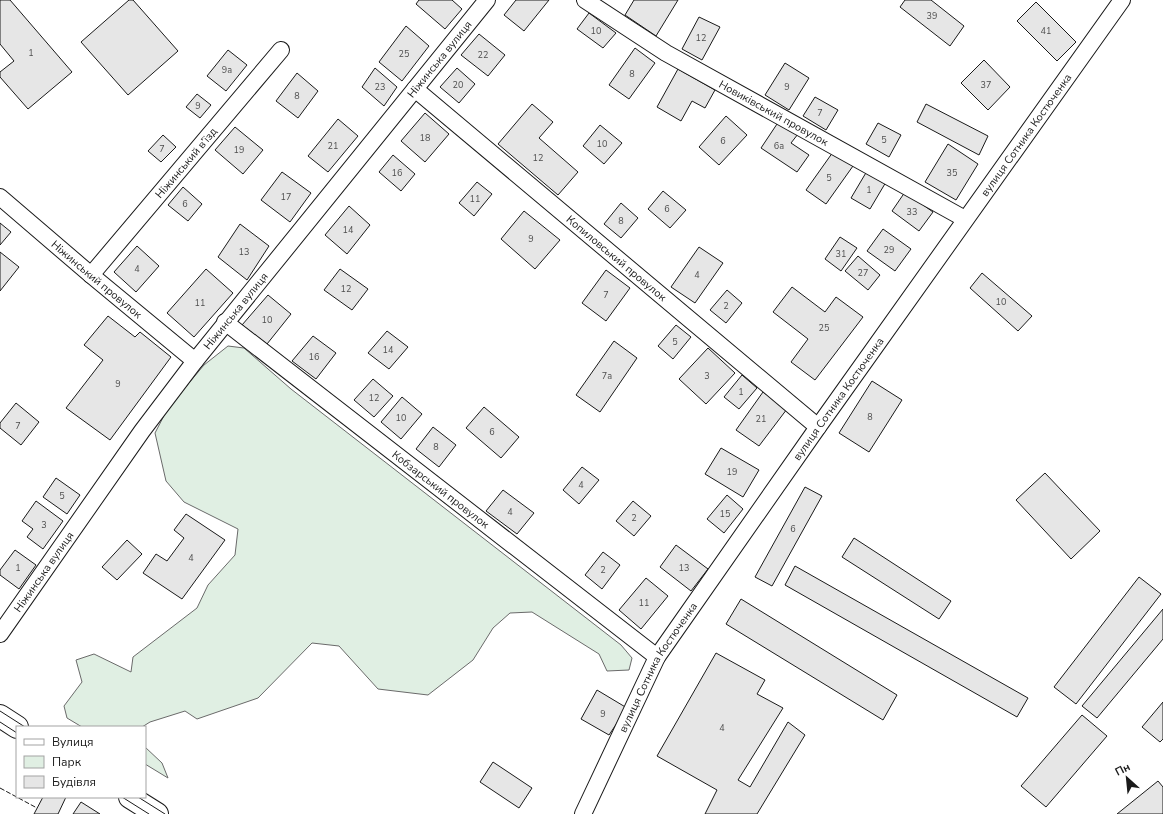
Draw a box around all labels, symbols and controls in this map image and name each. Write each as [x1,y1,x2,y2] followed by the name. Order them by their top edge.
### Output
[927,10,937,22] house number: 39
[404,17,475,101] street label: Ніжинська вулиця
[591,25,601,37] house number: 10
[1041,25,1051,37] house number: 41
[696,32,706,44] house number: 12
[28,47,34,59] house number: 1
[399,48,409,60] house number: 25
[478,49,488,61] house number: 22
[222,64,232,76] house number: 9а
[629,68,635,80] house number: 8
[977,70,1075,199] street label: вулиця Сотника Костюченка
[716,76,831,149] street label: Новиківський провулок
[453,79,463,91] house number: 20
[981,79,991,91] house number: 37
[375,81,385,93] house number: 23
[784,81,790,93] house number: 9
[294,90,300,102] house number: 8
[195,100,201,112] house number: 9
[817,107,823,119] house number: 7
[152,124,220,201] street label: Ніжинський в’їзд
[420,132,430,144] house number: 18
[881,134,887,146] house number: 5
[720,135,726,147] house number: 6
[597,138,607,150] house number: 10
[328,140,338,152] house number: 21
[774,140,784,152] house number: 6а
[159,143,165,155] house number: 7
[234,144,244,156] house number: 19
[533,152,543,164] house number: 12
[392,167,402,179] house number: 16
[947,167,957,179] house number: 35
[826,172,832,184] house number: 5
[866,184,872,196] house number: 1
[281,191,291,203] house number: 17
[470,193,480,205] house number: 11
[182,198,188,210] house number: 6
[664,203,670,215] house number: 6
[907,206,917,218] house number: 33
[563,212,670,304] street label: Копиловський провулок
[618,215,624,227] house number: 8
[343,224,354,236] house number: 14
[528,233,534,245] house number: 9
[48,237,145,322] street label: Ніжинський провулок
[884,244,894,256] house number: 29
[239,246,249,258] house number: 13
[836,248,846,260] house number: 31
[134,263,140,275] house number: 4
[858,267,868,279] house number: 27
[200,269,271,353] street label: Ніжинська вулиця
[694,269,700,281] house number: 4
[341,283,351,295] house number: 12
[603,289,609,301] house number: 7
[996,296,1006,308] house number: 10
[195,297,205,309] house number: 11
[723,300,729,312] house number: 2
[262,314,272,326] house number: 10
[819,322,829,334] house number: 25
[789,334,887,463] street label: вулиця Сотника Костюченка
[672,336,678,348] house number: 5
[383,344,394,356] house number: 14
[309,351,319,363] house number: 16
[602,370,612,382] house number: 7а
[704,370,710,382] house number: 3
[115,378,121,390] house number: 9
[738,386,744,398] house number: 1
[369,392,379,404] house number: 12
[867,411,873,423] house number: 8
[396,412,406,424] house number: 10
[756,413,766,425] house number: 21
[15,420,21,432] house number: 7
[489,426,495,438] house number: 6
[433,441,439,453] house number: 8
[389,447,493,532] street label: Кобзарський провулок
[727,466,737,478] house number: 19
[578,479,584,491] house number: 4
[59,490,65,502] house number: 5
[507,506,513,518] house number: 4
[720,508,730,520] house number: 15
[631,512,637,524] house number: 2
[41,519,47,531] house number: 3
[790,523,796,535] house number: 6
[10,528,77,615] street label: Ніжинська вулиця
[188,552,194,564] house number: 4
[15,562,21,574] house number: 1
[679,562,689,574] house number: 13
[600,564,606,576] house number: 2
[639,597,649,609] house number: 11
[615,599,701,735] street label: вулиця Сотника Костюченка
[600,708,606,720] house number: 9
[719,722,725,734] house number: 4
[16,726,146,798] legend
[52,734,94,750] text: Вулиця
[52,754,82,770] text: Парк
[1107,758,1147,798] north arrow
[1113,759,1133,780] text: Пн
[52,774,96,790] text: Будівля

